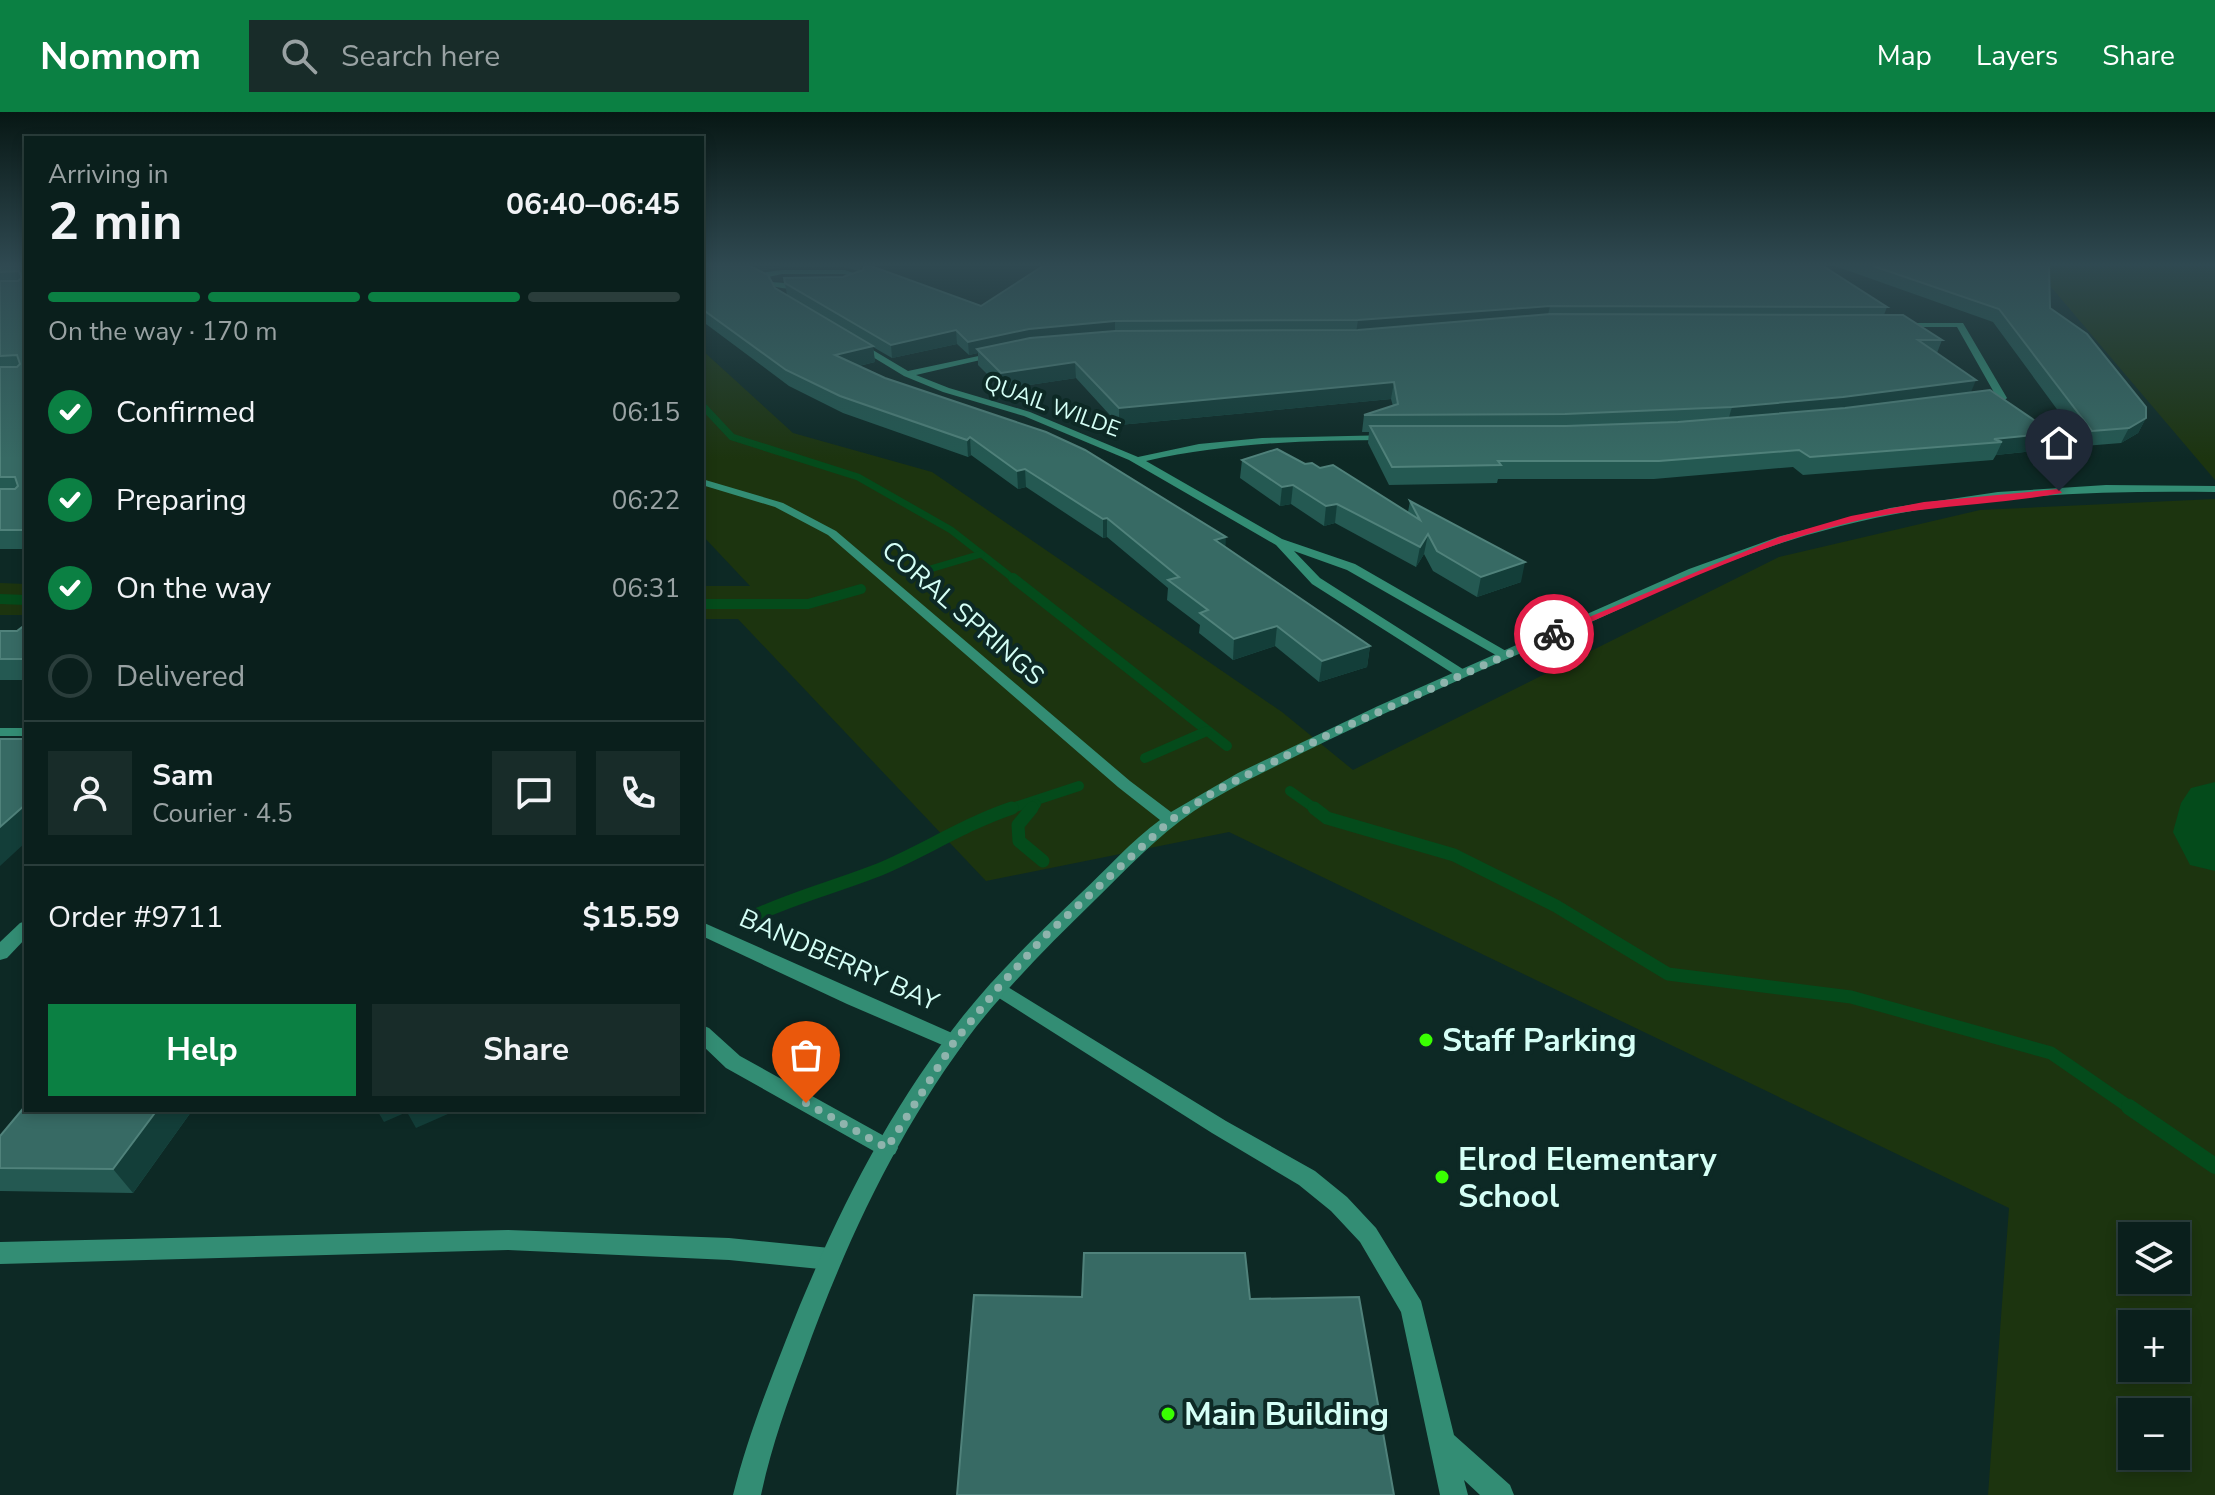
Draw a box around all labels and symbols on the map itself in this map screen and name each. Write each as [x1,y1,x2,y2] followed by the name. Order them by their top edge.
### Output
[980,367,1124,445] street label: QUAIL WILDE
[2025,409,2093,491] pin
[874,533,1052,693] street label: CORAL SPRINGS
[1514,594,1594,674] courier
[734,900,945,1020] street label: BANDBERRY BAY
[1442,1019,1637,1062] place label: Staff Parking
[772,1021,840,1103] pin
[1417,1031,1435,1049] marker: Staff Parking
[1458,1138,1718,1218] place label: Elrod Elementary School
[1433,1168,1451,1186] marker: Elrod Elementary School
[1184,1393,1389,1436] place label: Main Building
[1159,1405,1177,1423] marker: Main Building

